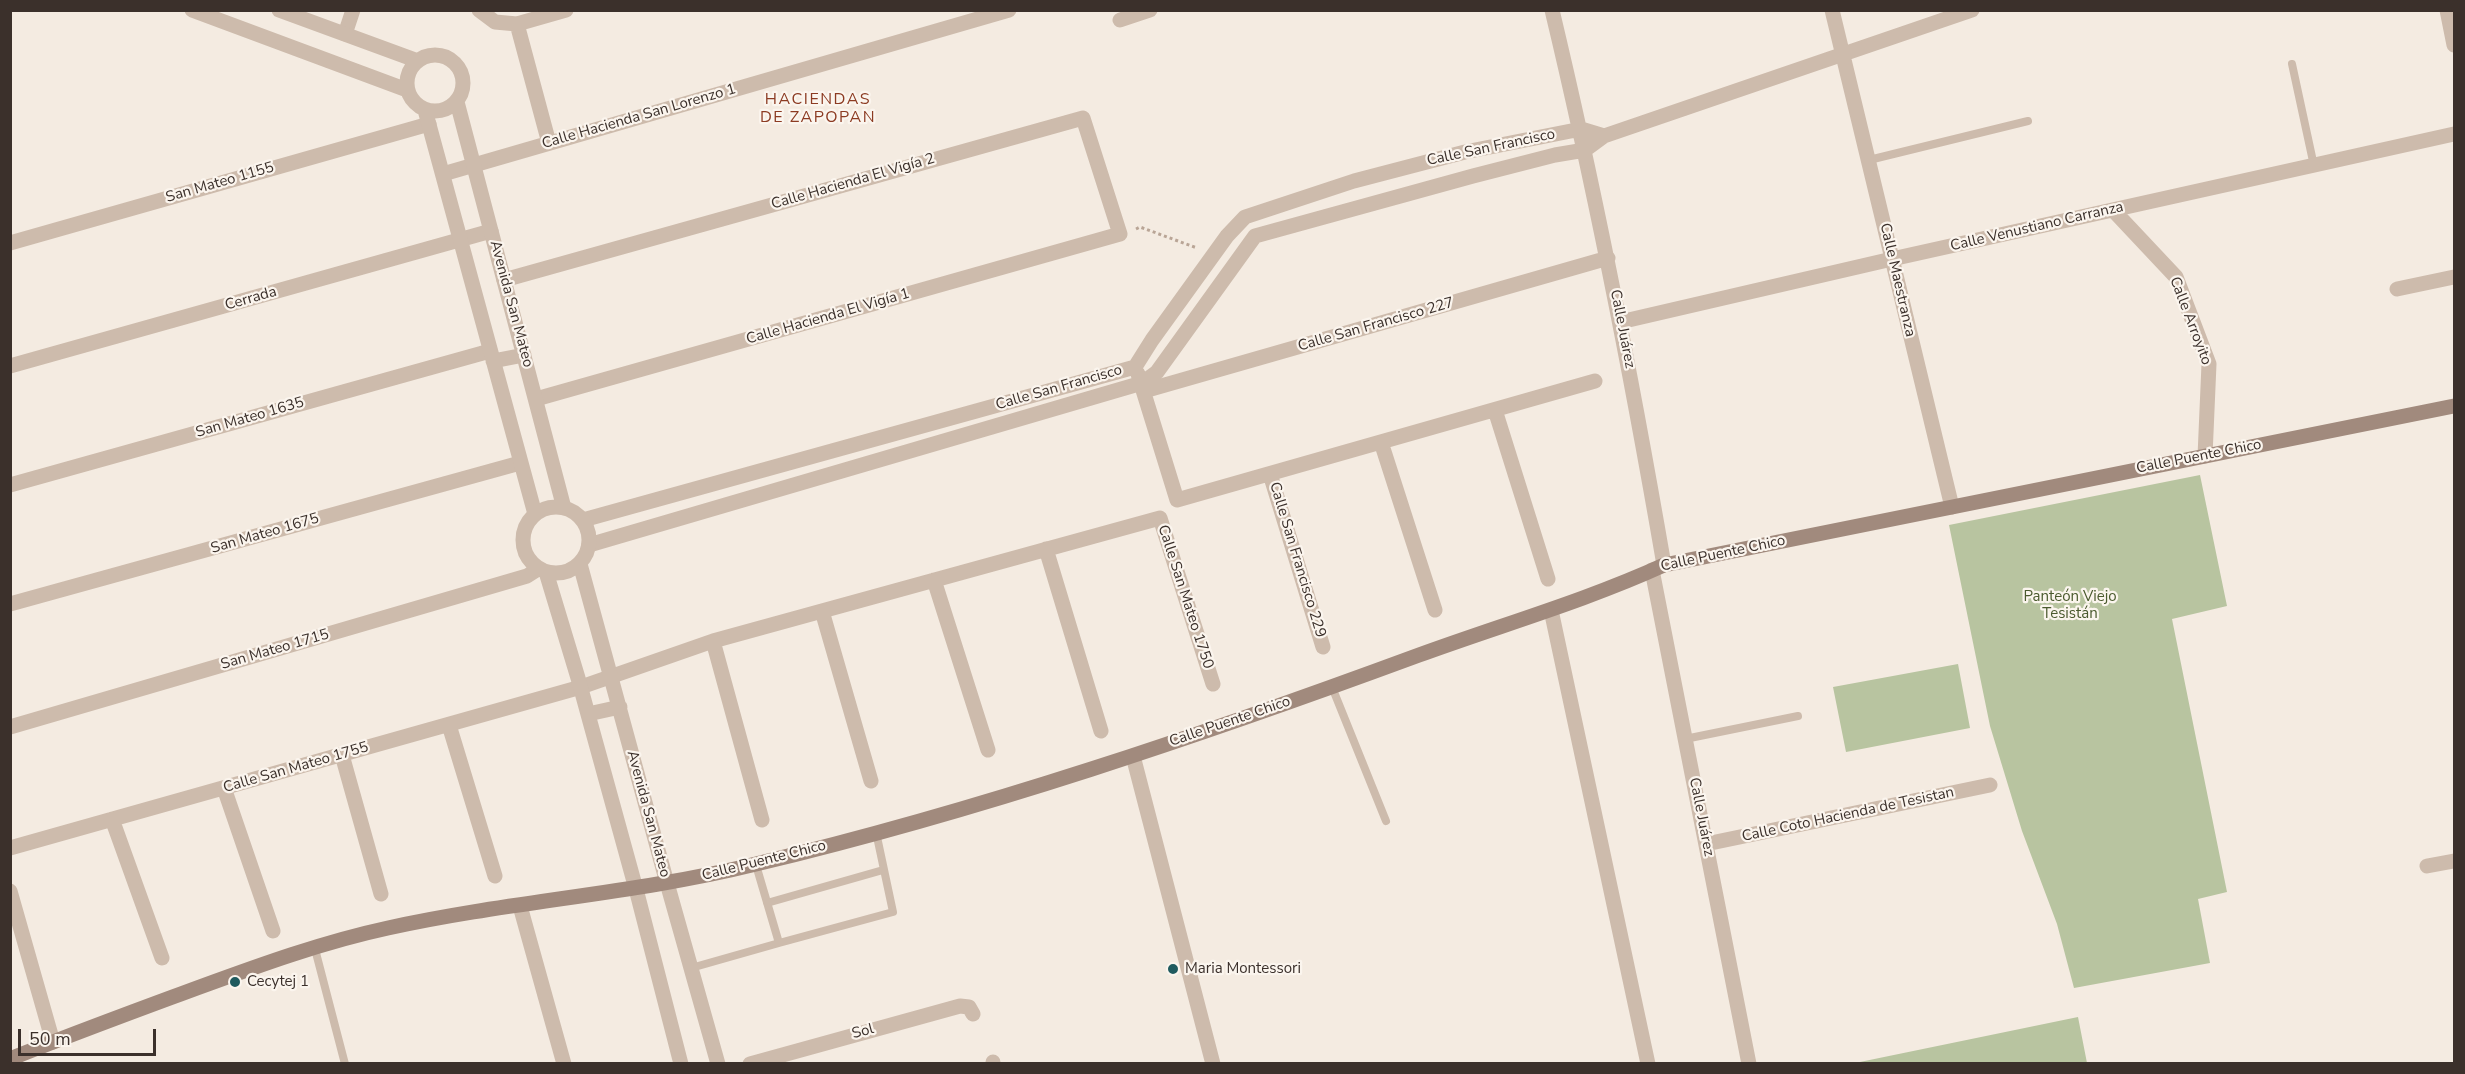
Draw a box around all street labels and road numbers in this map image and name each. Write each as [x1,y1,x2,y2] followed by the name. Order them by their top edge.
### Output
[540,81,738,153] street label: Calle Hacienda San Lorenzo 1
[1425,126,1557,170] street label: Calle San Francisco
[769,150,937,214] street label: Calle Hacienda El Vigía 2
[164,159,276,207] street label: San Mateo 1155
[1949,198,2125,256] street label: Calle Venustiano Carranza
[1875,221,1919,339] street label: Calle Maestranza
[485,239,537,369] street label: Avenida San Mateo
[2165,274,2215,368] street label: Calle Arroyito
[223,283,279,315] street label: Cerrada
[744,285,912,349] street label: Calle Hacienda El Vigía 1
[1606,288,1638,370] street label: Calle Juárez
[1296,294,1456,356] street label: Calle San Francisco 227
[994,361,1124,415] street label: Calle San Francisco
[194,394,306,442] street label: San Mateo 1635
[2135,436,2263,478] street label: Calle Puente Chico
[1265,480,1329,640] street label: Calle San Francisco 229
[209,510,321,558] street label: San Mateo 1675
[1153,523,1217,671] street label: Calle San Mateo 1750
[1659,532,1787,576] street label: Calle Puente Chico
[219,626,331,674] street label: San Mateo 1715
[1167,693,1293,751] street label: Calle Puente Chico
[221,739,371,797] street label: Calle San Mateo 1755
[622,749,674,879] street label: Avenida San Mateo
[1685,776,1717,858] street label: Calle Juárez
[1740,784,1956,846] street label: Calle Coto Hacienda de Tesistan
[700,837,828,885] street label: Calle Puente Chico
[850,1020,876,1044] street label: Sol

